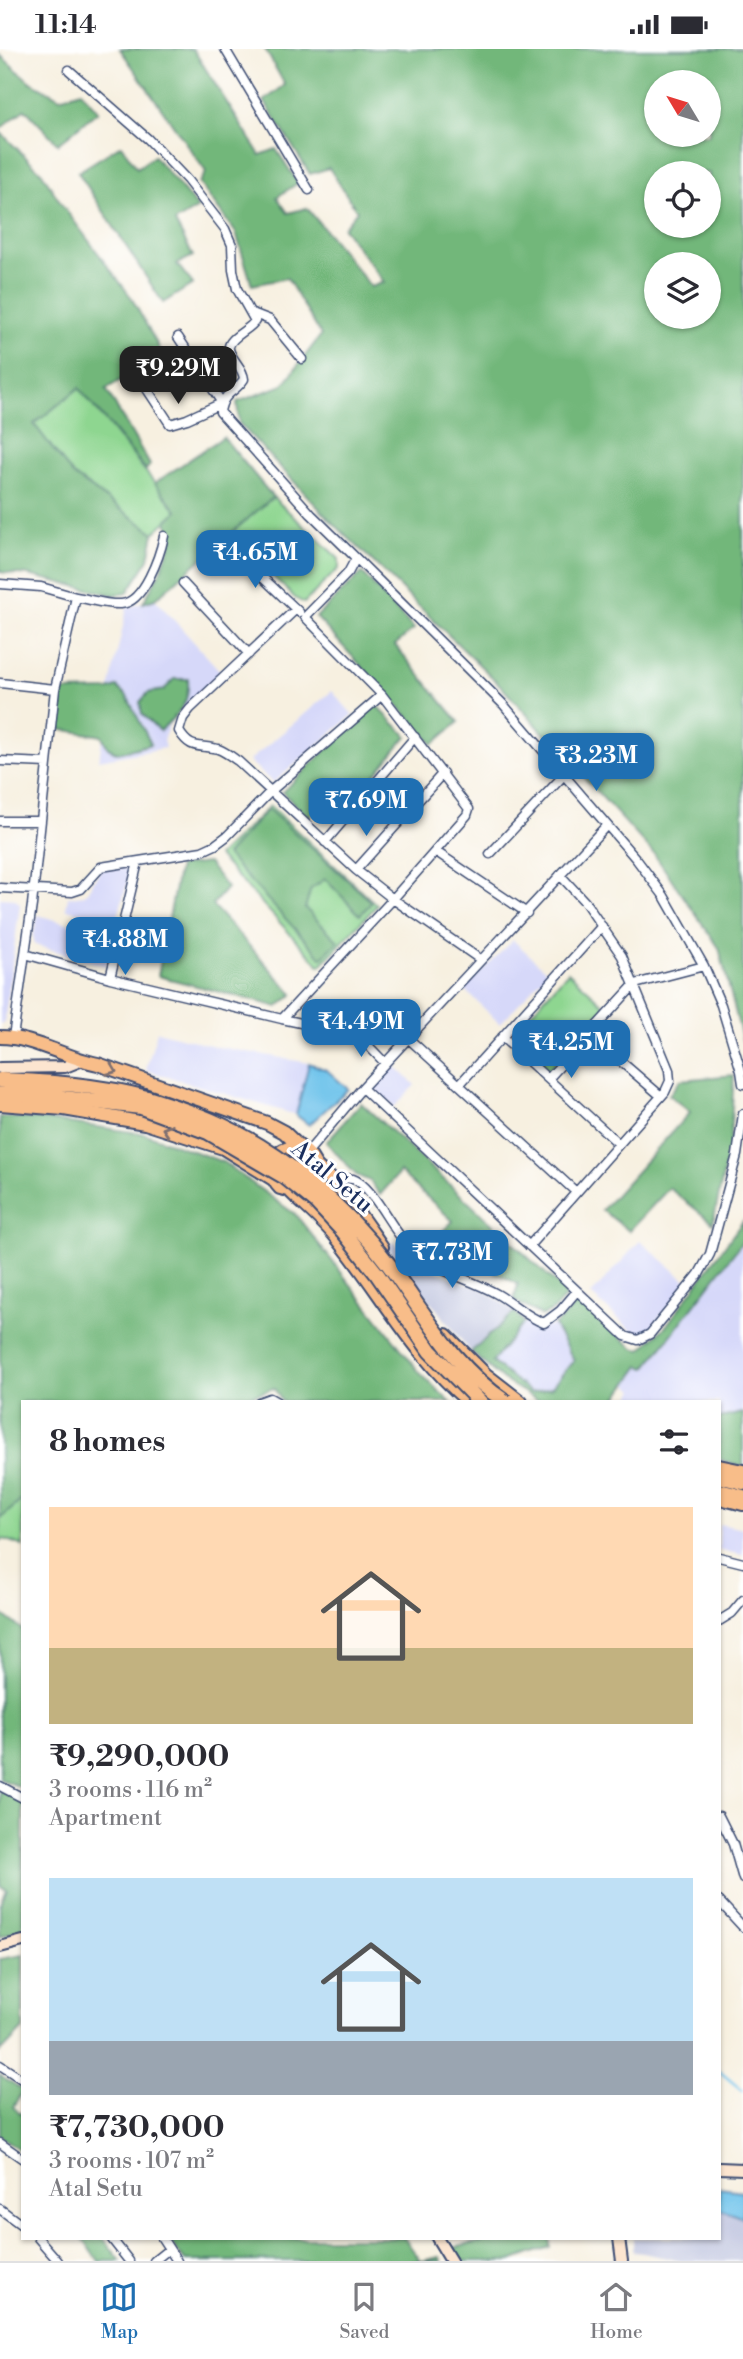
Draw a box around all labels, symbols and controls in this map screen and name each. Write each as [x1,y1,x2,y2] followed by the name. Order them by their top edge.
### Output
[35,9,97,41] text: 11:14
[644,70,721,147] north arrow
[644,70,721,329] map controls
[644,161,721,238] button: locate
[644,252,721,329] button: layers
[121,347,235,406] pin: ₹9.29M
[136,355,220,383] text: ₹9.29M
[198,531,312,590] pin: ₹4.65M
[212,539,298,567] text: ₹4.65M
[539,733,653,793] pin: ₹3.23M
[554,742,638,770] text: ₹3.23M
[309,779,423,838] pin: ₹7.69M
[325,787,407,815] text: ₹7.69M
[68,918,182,977] pin: ₹4.88M
[82,926,168,954] text: ₹4.88M
[304,999,418,1059] pin: ₹4.49M
[318,1008,404,1036] text: ₹4.49M
[514,1021,628,1080] pin: ₹4.25M
[528,1029,614,1057] text: ₹4.25M
[105,1061,117,1075] one-way arrow
[162,1124,174,1138] one-way arrow
[284,1133,379,1220] street label: Atal Setu
[395,1231,509,1290] pin: ₹7.73M
[411,1239,493,1267] text: ₹7.73M
[49,1423,165,1461] text: 8 homes
[655,1423,693,1461] icon: filters
[308,1553,434,1679] icon: home
[49,1738,229,1776] text: ₹9,290,000
[49,1776,212,1804] text: 3 rooms · 116 m²
[49,1804,162,1832] text: Apartment
[308,1924,434,2050] icon: home
[49,2109,225,2147] text: ₹7,730,000
[49,2147,214,2175] text: 3 rooms · 107 m²
[49,2175,143,2203] text: Atal Setu
[100,2278,138,2344] tab: Map
[339,2278,389,2344] tab: Saved
[590,2278,642,2344] tab: Home

